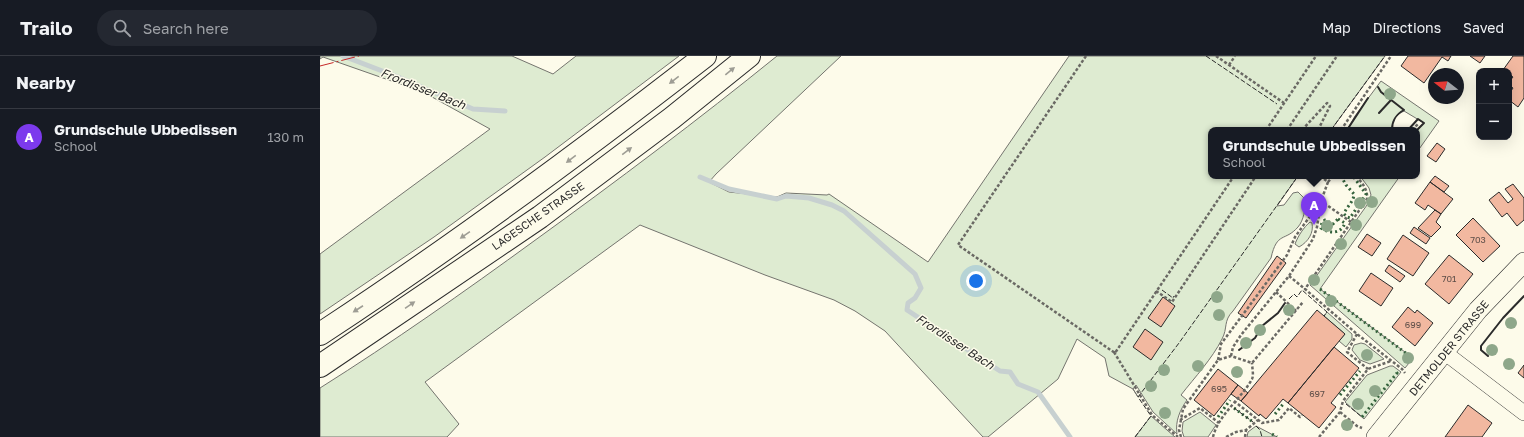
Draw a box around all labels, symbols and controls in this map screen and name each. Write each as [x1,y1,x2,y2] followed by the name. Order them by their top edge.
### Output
[97,10,377,46] search box
[20,16,73,39] text: Trailo
[111,17,133,39] icon: search
[143,19,229,37] text: Search here
[1322,19,1351,36] text: Map
[1373,19,1441,36] text: Directions
[1463,19,1504,36] text: Saved
[379,65,468,113] water label: Frordisser Bach
[724,67,735,76] one-way arrow
[1428,68,1464,104] north arrow
[1476,68,1512,140] map controls
[1476,68,1512,104] button: +
[16,72,76,93] text: Nearby
[668,76,679,84] one-way arrow
[1476,104,1512,140] button: −
[54,120,237,138] text: Grundschule Ubbedissen
[1208,127,1420,179] popup
[24,129,34,145] text: A
[267,129,304,145] text: 130 m
[1223,136,1406,154] text: Grundschule Ubbedissen
[54,138,97,154] text: School
[622,147,633,156] one-way arrow
[1223,154,1266,170] text: School
[565,155,576,163] one-way arrow
[489,179,587,252] street label: LAGESCHE STRASSE
[1301,192,1327,225] pin: A
[460,231,470,239] one-way arrow
[1470,234,1486,245] house number: 703
[966,271,986,291] your location
[1442,273,1457,284] house number: 701
[1406,297,1491,398] street label: DETMOLDER STRASSE
[405,301,415,309] one-way arrow
[353,305,363,313] one-way arrow
[913,311,998,373] water label: Frordisser Bach
[1405,319,1421,330] house number: 699
[1211,383,1227,394] house number: 695
[1309,388,1325,399] house number: 697

